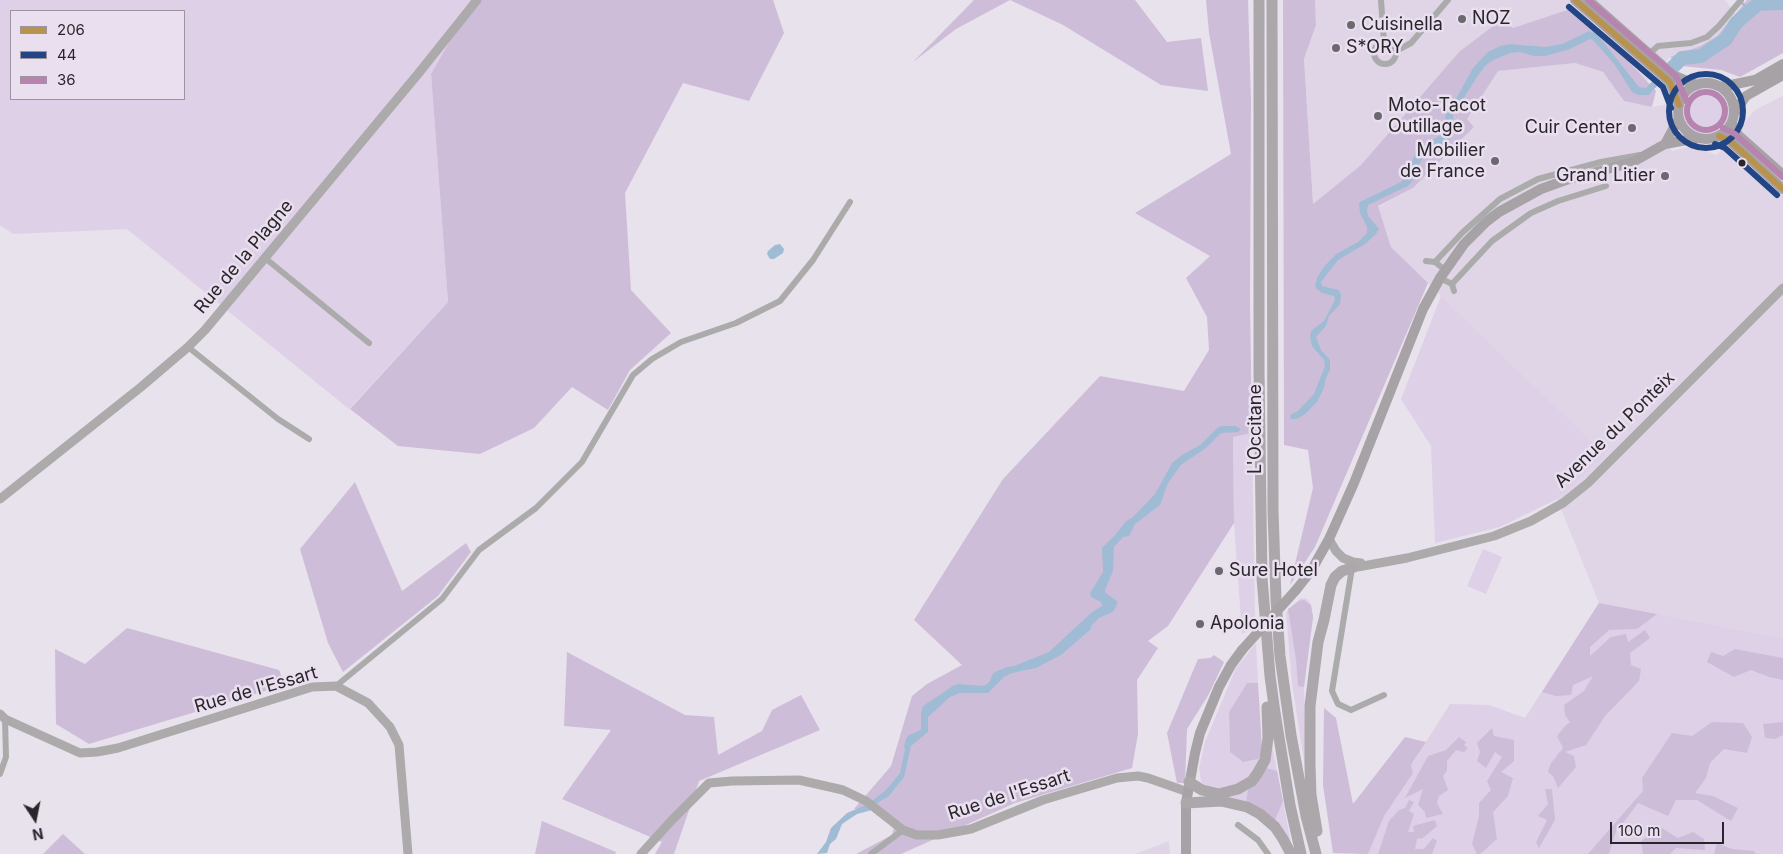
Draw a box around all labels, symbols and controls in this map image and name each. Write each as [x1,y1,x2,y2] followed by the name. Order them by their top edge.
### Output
[1472,8,1511,30] place label: NOZ
[10,10,185,100] legend
[1456,13,1468,25] marker: NOZ
[1361,14,1443,36] place label: Cuisinella
[1345,19,1357,31] marker: Cuisinella
[57,20,85,39] text: 206
[1346,37,1403,59] place label: S*ORY
[1330,42,1342,54] marker: S*ORY
[57,45,76,64] text: 44
[57,70,76,89] text: 36
[1388,95,1486,138] place label: Moto-Tacot Outillage
[1372,110,1384,122] marker: Moto-Tacot Outillage
[1525,117,1622,139] place label: Cuir Center
[1626,122,1638,134] marker: Cuir Center
[1400,140,1485,182] place label: Mobilier de France
[1489,155,1501,167] marker: Mobilier de France
[1737,158,1747,168] unlabelled marker
[1556,165,1655,187] place label: Grand Litier
[1659,170,1671,182] marker: Grand Litier
[190,196,298,318] street label: Rue de la Plagne
[1551,367,1679,493] street label: Avenue du Ponteix
[1245,384,1267,474] street label: L'Occitane
[1229,560,1318,582] place label: Sure Hotel
[1213,565,1225,577] marker: Sure Hotel
[1210,613,1284,635] place label: Apolonia
[1194,618,1206,630] marker: Apolonia
[192,662,320,718] street label: Rue de l'Essart
[945,765,1073,825] street label: Rue de l'Essart
[10,794,60,844] north arrow
[1613,812,1727,844] scale bar
[1618,821,1660,840] text: 100 m
[31,825,45,844] text: N

